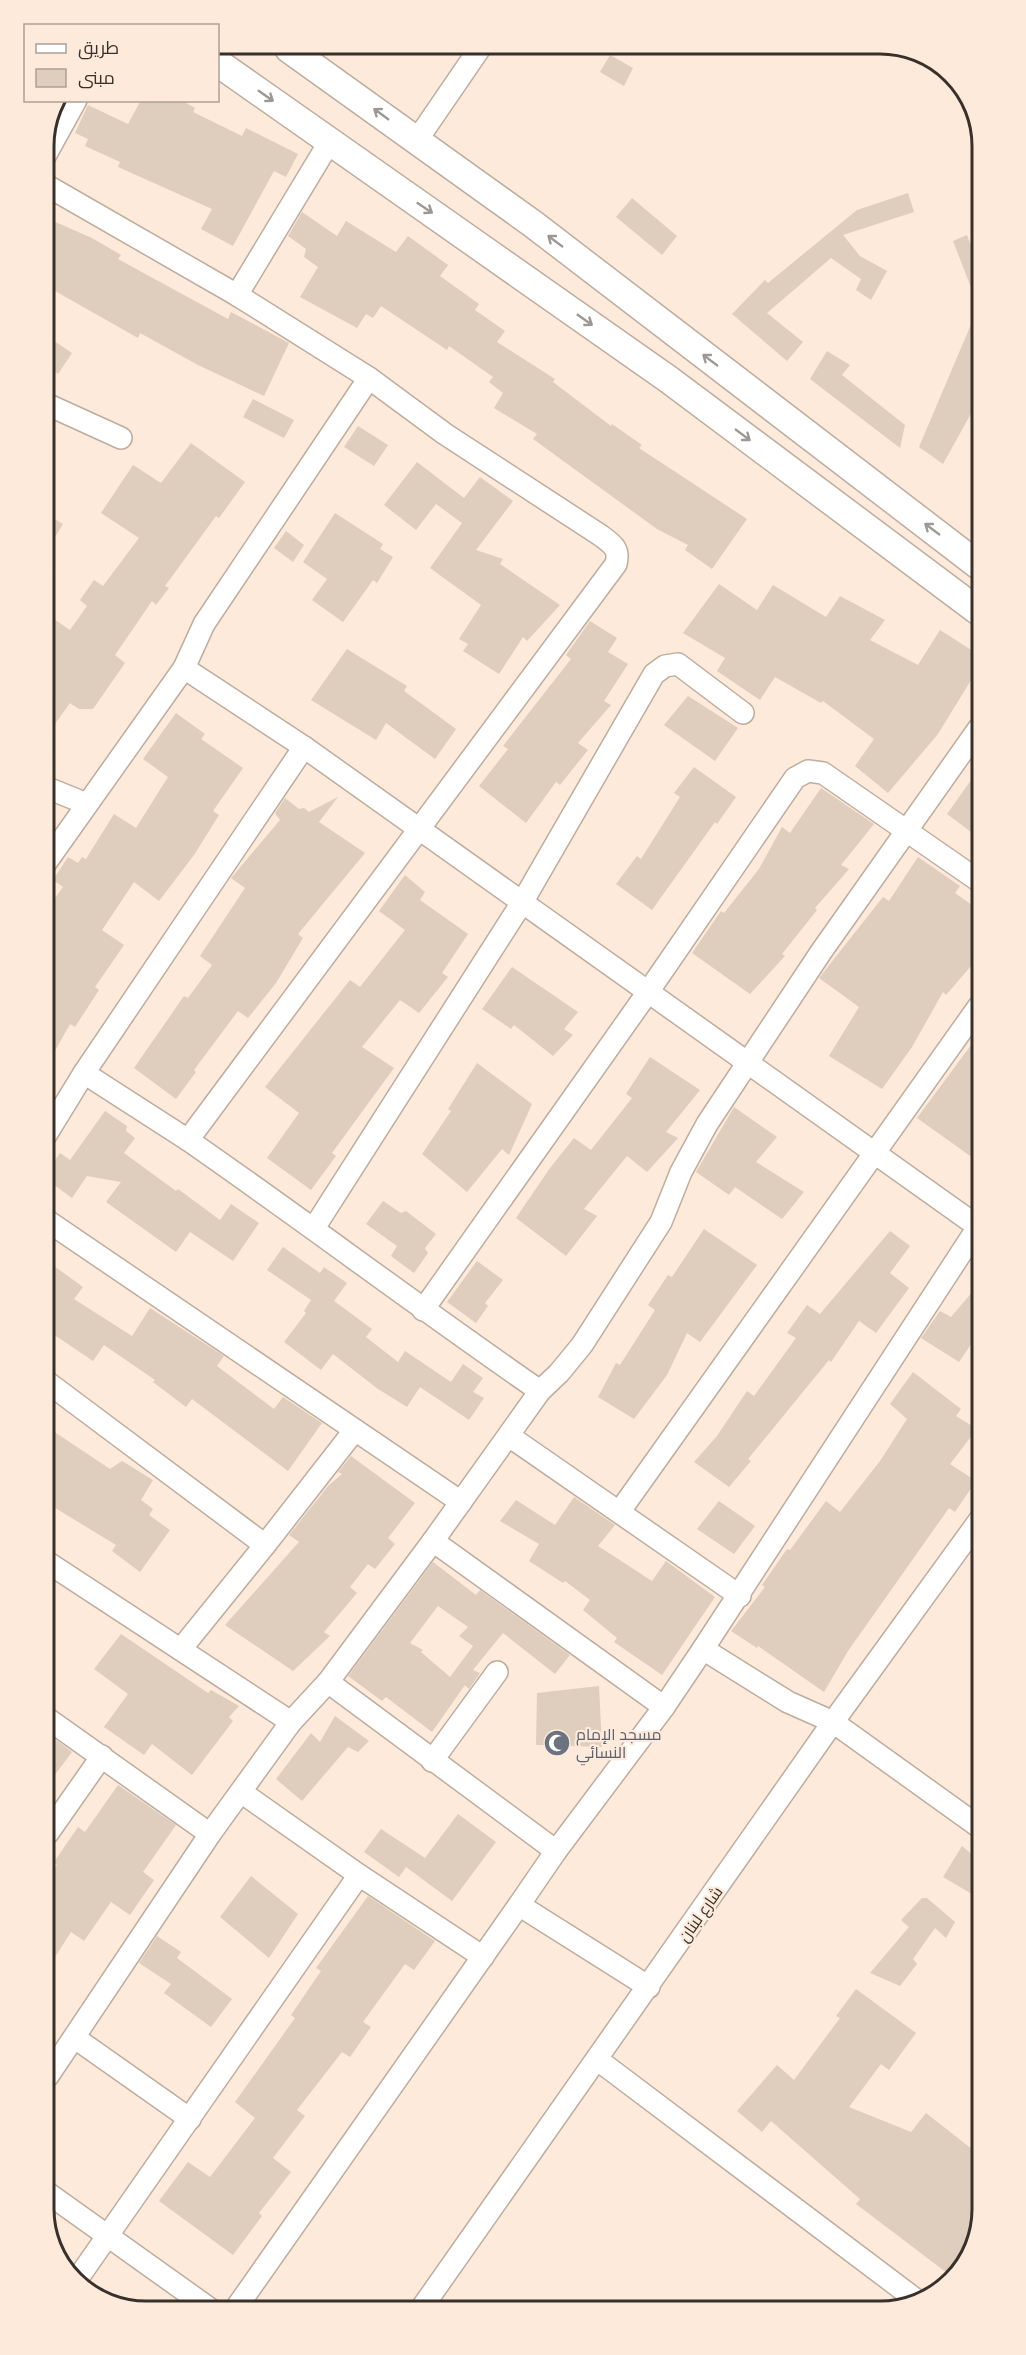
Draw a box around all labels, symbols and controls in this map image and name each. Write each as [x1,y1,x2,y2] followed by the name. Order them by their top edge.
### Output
[24,24,219,102] legend
[78,37,119,60] text: طريق
[78,67,115,89] text: مبنى
[257,90,273,102] one-way arrow
[373,108,389,120] one-way arrow
[417,202,433,214] one-way arrow
[548,235,564,247] one-way arrow
[577,314,593,326] one-way arrow
[703,353,719,366] one-way arrow
[734,428,750,441] one-way arrow
[924,523,940,536] one-way arrow
[576,1725,662,1766] place label: مسجد الإمام النسائي
[542,1728,572,1758] mosque icon: مسجد الإمام النسائي
[674,1883,728,1947] street label: شارع لبنان

